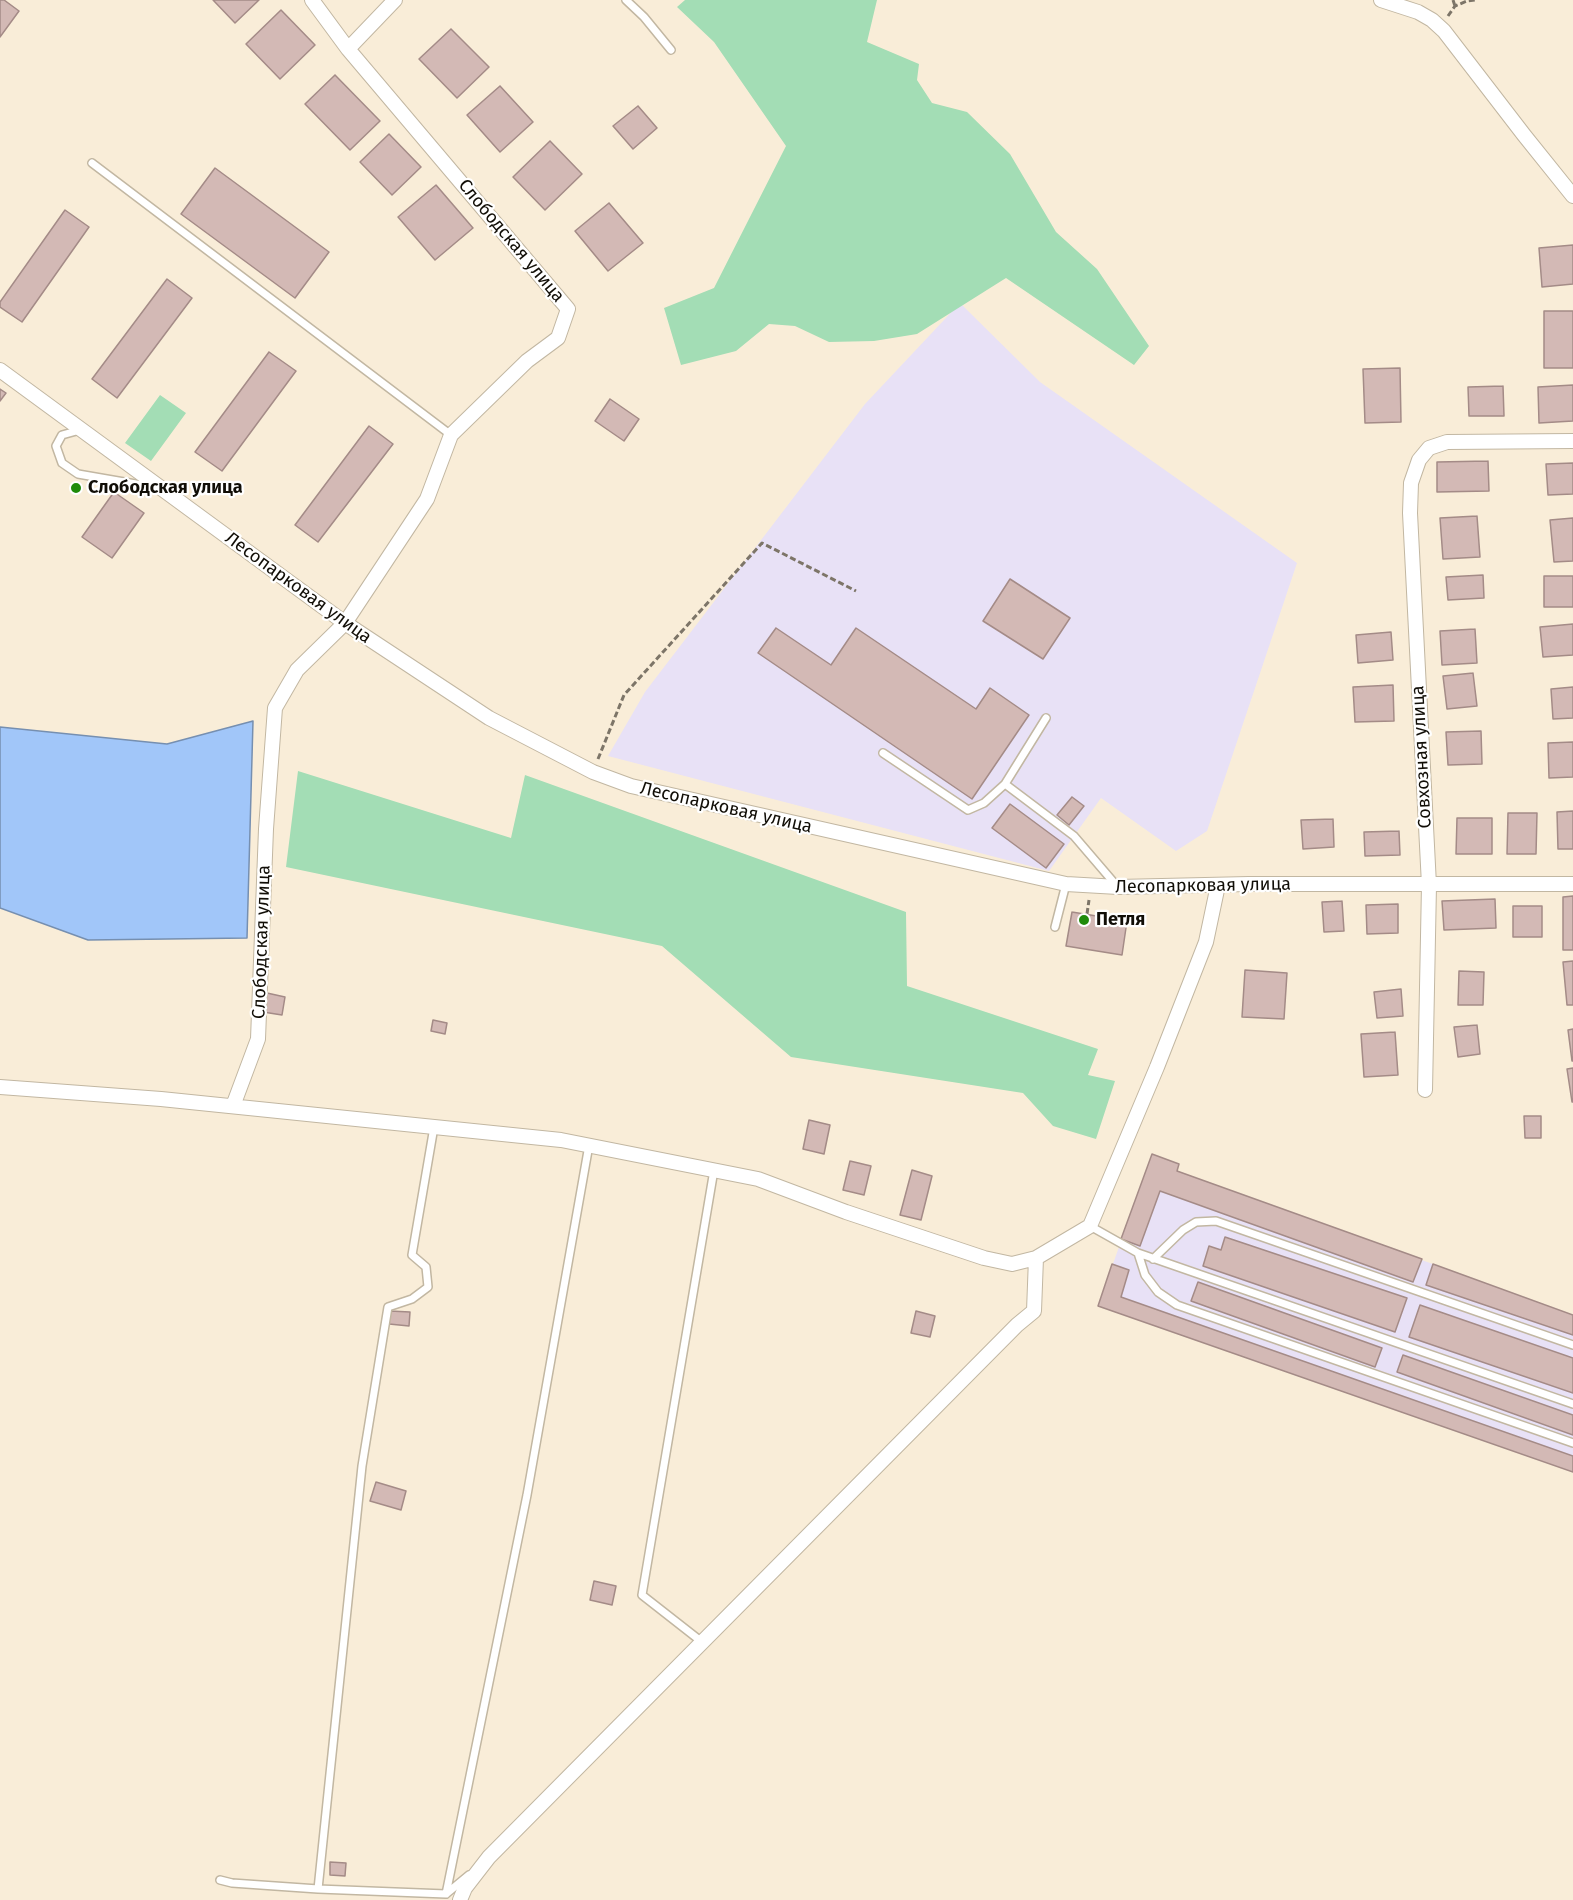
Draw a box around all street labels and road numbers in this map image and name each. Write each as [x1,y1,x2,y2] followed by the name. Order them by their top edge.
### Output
[453,175,569,307] street label: Слободская улица
[221,528,375,648] street label: Лесопарковая улица
[1407,685,1437,829] street label: Совхозная улица
[638,778,814,838] street label: Лесопарковая улица
[249,865,275,1019] street label: Слободская улица
[1115,874,1291,898] street label: Лесопарковая улица

